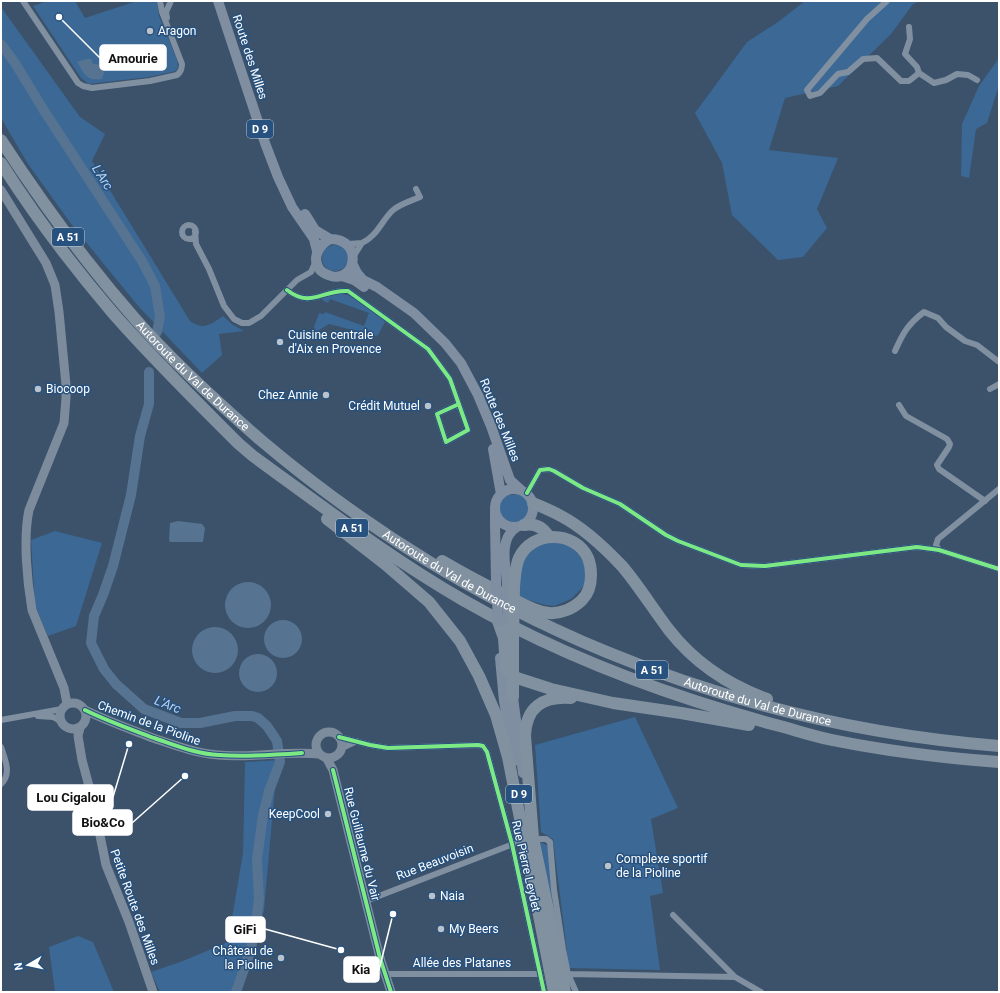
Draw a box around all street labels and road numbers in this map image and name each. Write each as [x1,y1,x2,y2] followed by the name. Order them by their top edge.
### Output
[230,13,270,101] street label: Route des Milles
[247,120,273,138] road number: D 9
[52,228,84,246] road number: A 51
[133,318,252,434] street label: Autoroute du Val de Durance
[477,376,523,464] street label: Route des Milles
[336,519,368,537] road number: A 51
[380,527,519,616] street label: Autoroute du Val de Durance
[636,661,668,679] road number: A 51
[682,675,833,728] street label: Autoroute du Val de Durance
[96,698,202,748] street label: Chemin de la Pioline
[341,785,383,903] street label: Rue Guillaume du Vair
[506,785,532,803] road number: D 9
[509,819,543,913] street label: Rue Pierre Leydet
[394,841,476,883] street label: Rue Beauvoisin
[108,847,162,967] street label: Petite Route des Milles
[413,956,511,970] street label: Allée des Platanes

